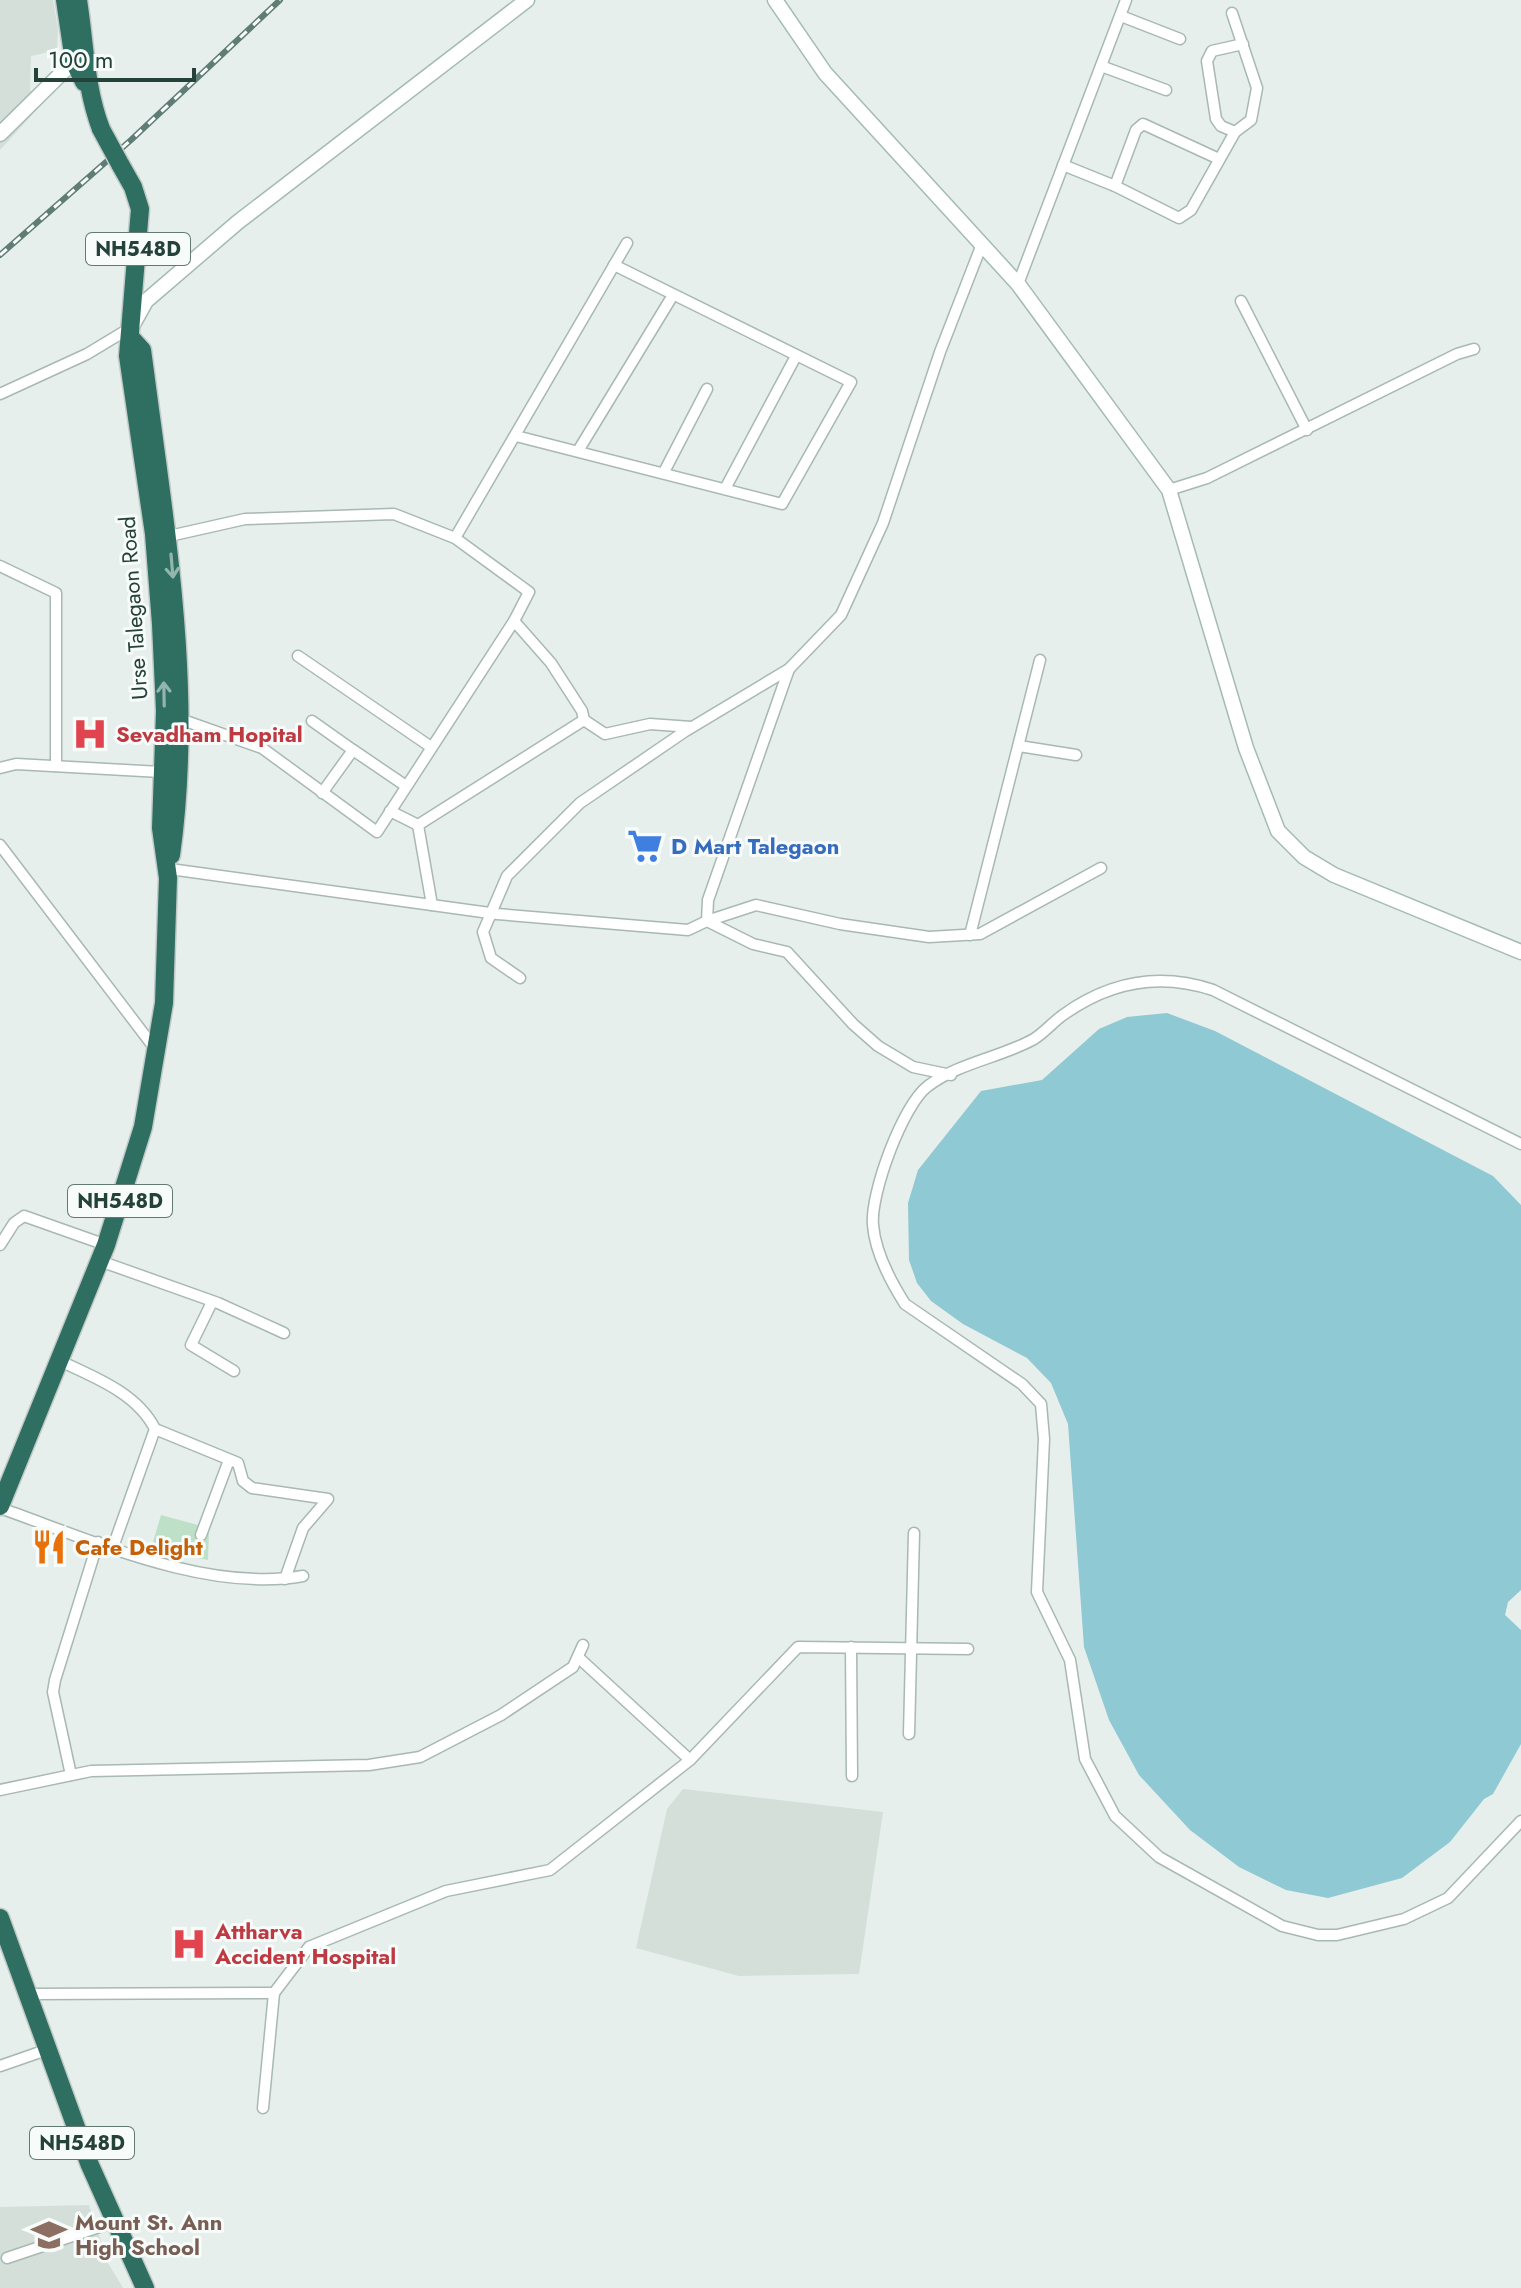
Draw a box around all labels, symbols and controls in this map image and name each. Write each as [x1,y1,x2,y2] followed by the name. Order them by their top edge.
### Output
[36,32,194,82] scale bar
[48,42,114,77] text: 100 m
[86,233,190,265] road number: NH548D
[111,515,155,701] street label: Urse Talegaon Road
[165,552,180,579] one-way arrow
[157,681,172,708] one-way arrow
[71,715,109,753] hospital icon: Sevadham Hopital
[116,718,303,750] place label: Sevadham Hopital
[626,827,664,865] supermarket icon: D Mart Talegaon
[671,830,839,862] place label: D Mart Talegaon
[68,1185,172,1217] road number: NH548D
[30,1528,68,1566] restaurant icon: Cafe Delight
[75,1531,203,1563] place label: Cafe Delight
[214,1915,396,1972] place label: Attharva Accident Hospital
[170,1925,208,1963] hospital icon: Attharva Accident Hospital
[30,2127,134,2159] road number: NH548D
[75,2206,222,2263] place label: Mount St. Ann High School
[30,2216,68,2254] school or university icon: Mount St. Ann High School

